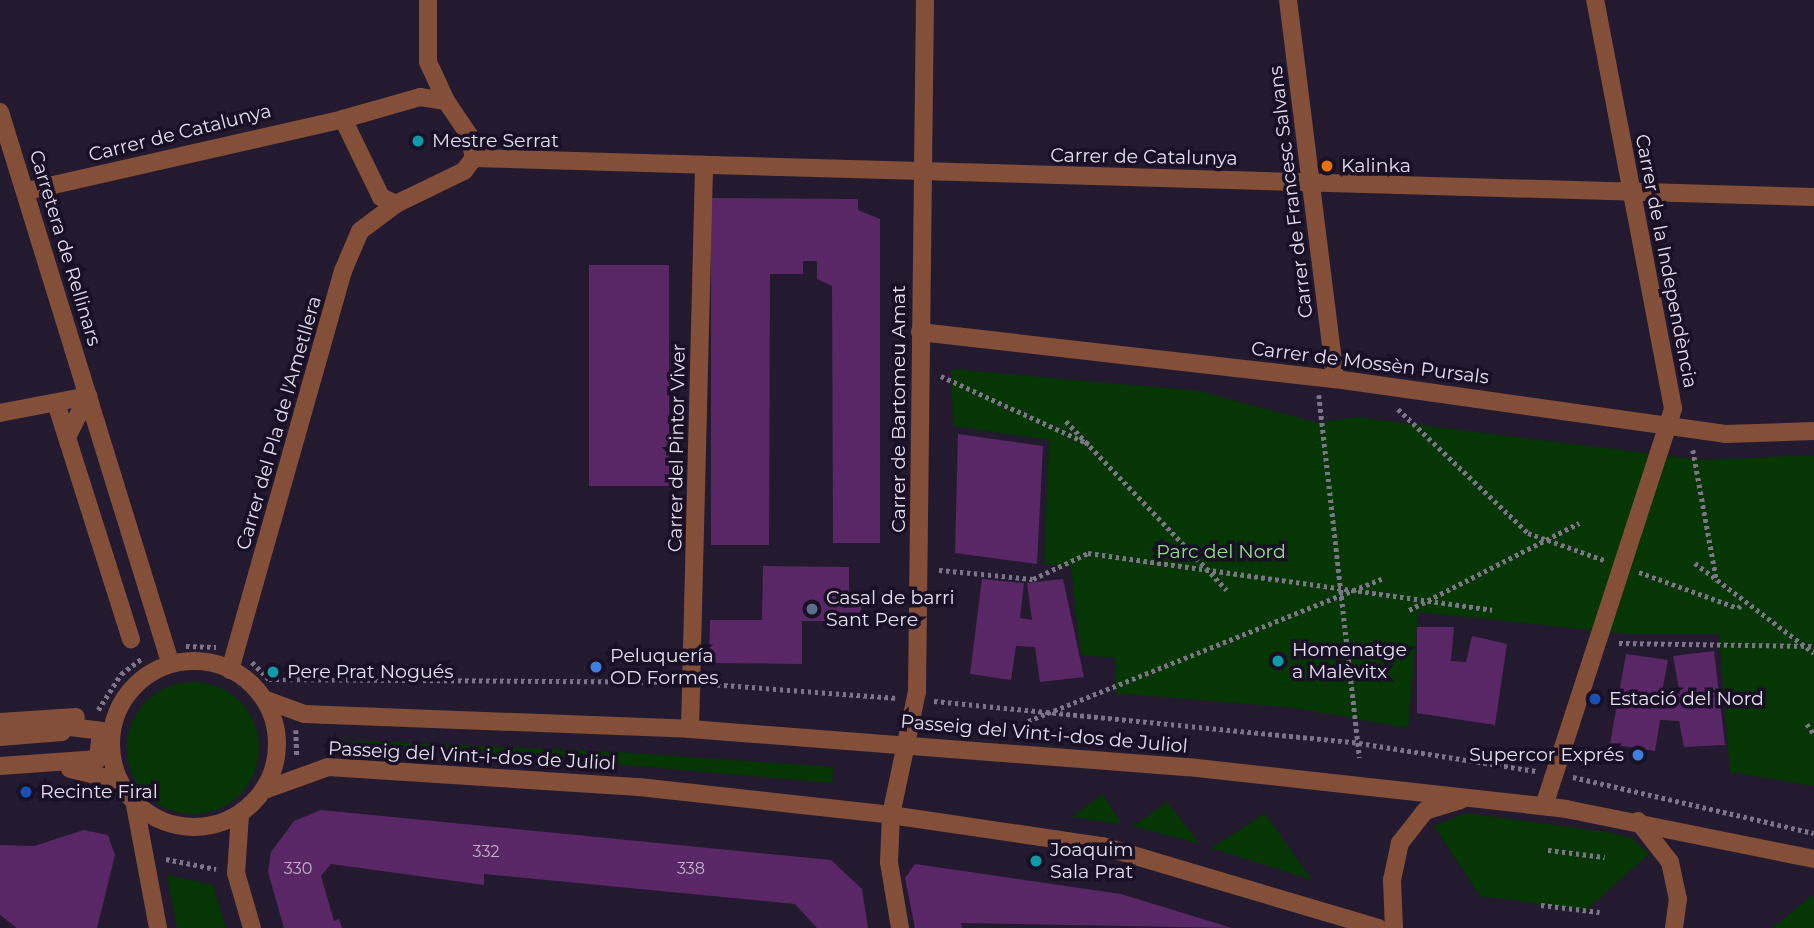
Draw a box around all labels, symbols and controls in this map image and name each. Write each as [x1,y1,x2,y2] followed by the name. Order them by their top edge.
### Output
[1264,65,1318,319] street label: Carrer de Francesc Salvans
[86,99,274,167] street label: Carrer de Catalunya
[432,130,559,152] place label: Mestre Serrat
[1630,132,1702,390] street label: Carrer de la Independència
[410,133,426,149] marker: Mestre Serrat
[1050,144,1238,170] street label: Carrer de Catalunya
[24,147,106,349] street label: Carretera de Rellinars
[1341,155,1411,177] place label: Kalinka
[1319,158,1335,174] marker: Kalinka
[888,285,910,533] street label: Carrer de Bartomeu Amat
[232,293,326,553] street label: Carrer del Pla de l'Ametllera
[1250,337,1490,389] street label: Carrer de Mossèn Pursals
[664,344,690,552] street label: Carrer del Pintor Viver
[1156,541,1286,563] park label: Parc del Nord
[826,587,955,631] place label: Casal de barri Sant Pere
[804,601,820,617] marker: Casal de barri Sant Pere
[1292,639,1407,683] place label: Homenatge a Malèvitx
[610,645,719,689] place label: Peluquería OD Formes
[1270,653,1286,669] marker: Homenatge a Malèvitx
[588,659,604,675] marker: Peluquería OD Formes
[287,661,454,683] place label: Pere Prat Nogués
[265,664,281,680] marker: Pere Prat Nogués
[1609,688,1764,710] place label: Estació del Nord
[1587,691,1603,707] marker: Estació del Nord
[899,710,1189,758] street label: Passeig del Vint-i-dos de Juliol
[327,737,617,775] street label: Passeig del Vint-i-dos de Juliol
[1469,744,1624,766] place label: Supercor Exprés
[1630,747,1646,763] marker: Supercor Exprés
[40,781,158,803] place label: Recinte Firal
[18,784,34,800] marker: Recinte Firal
[1050,839,1133,883] place label: Joaquim Sala Prat
[473,842,499,862] house number: 332
[1028,853,1044,869] marker: Joaquim Sala Prat
[284,859,312,879] house number: 330
[677,859,705,879] house number: 338

